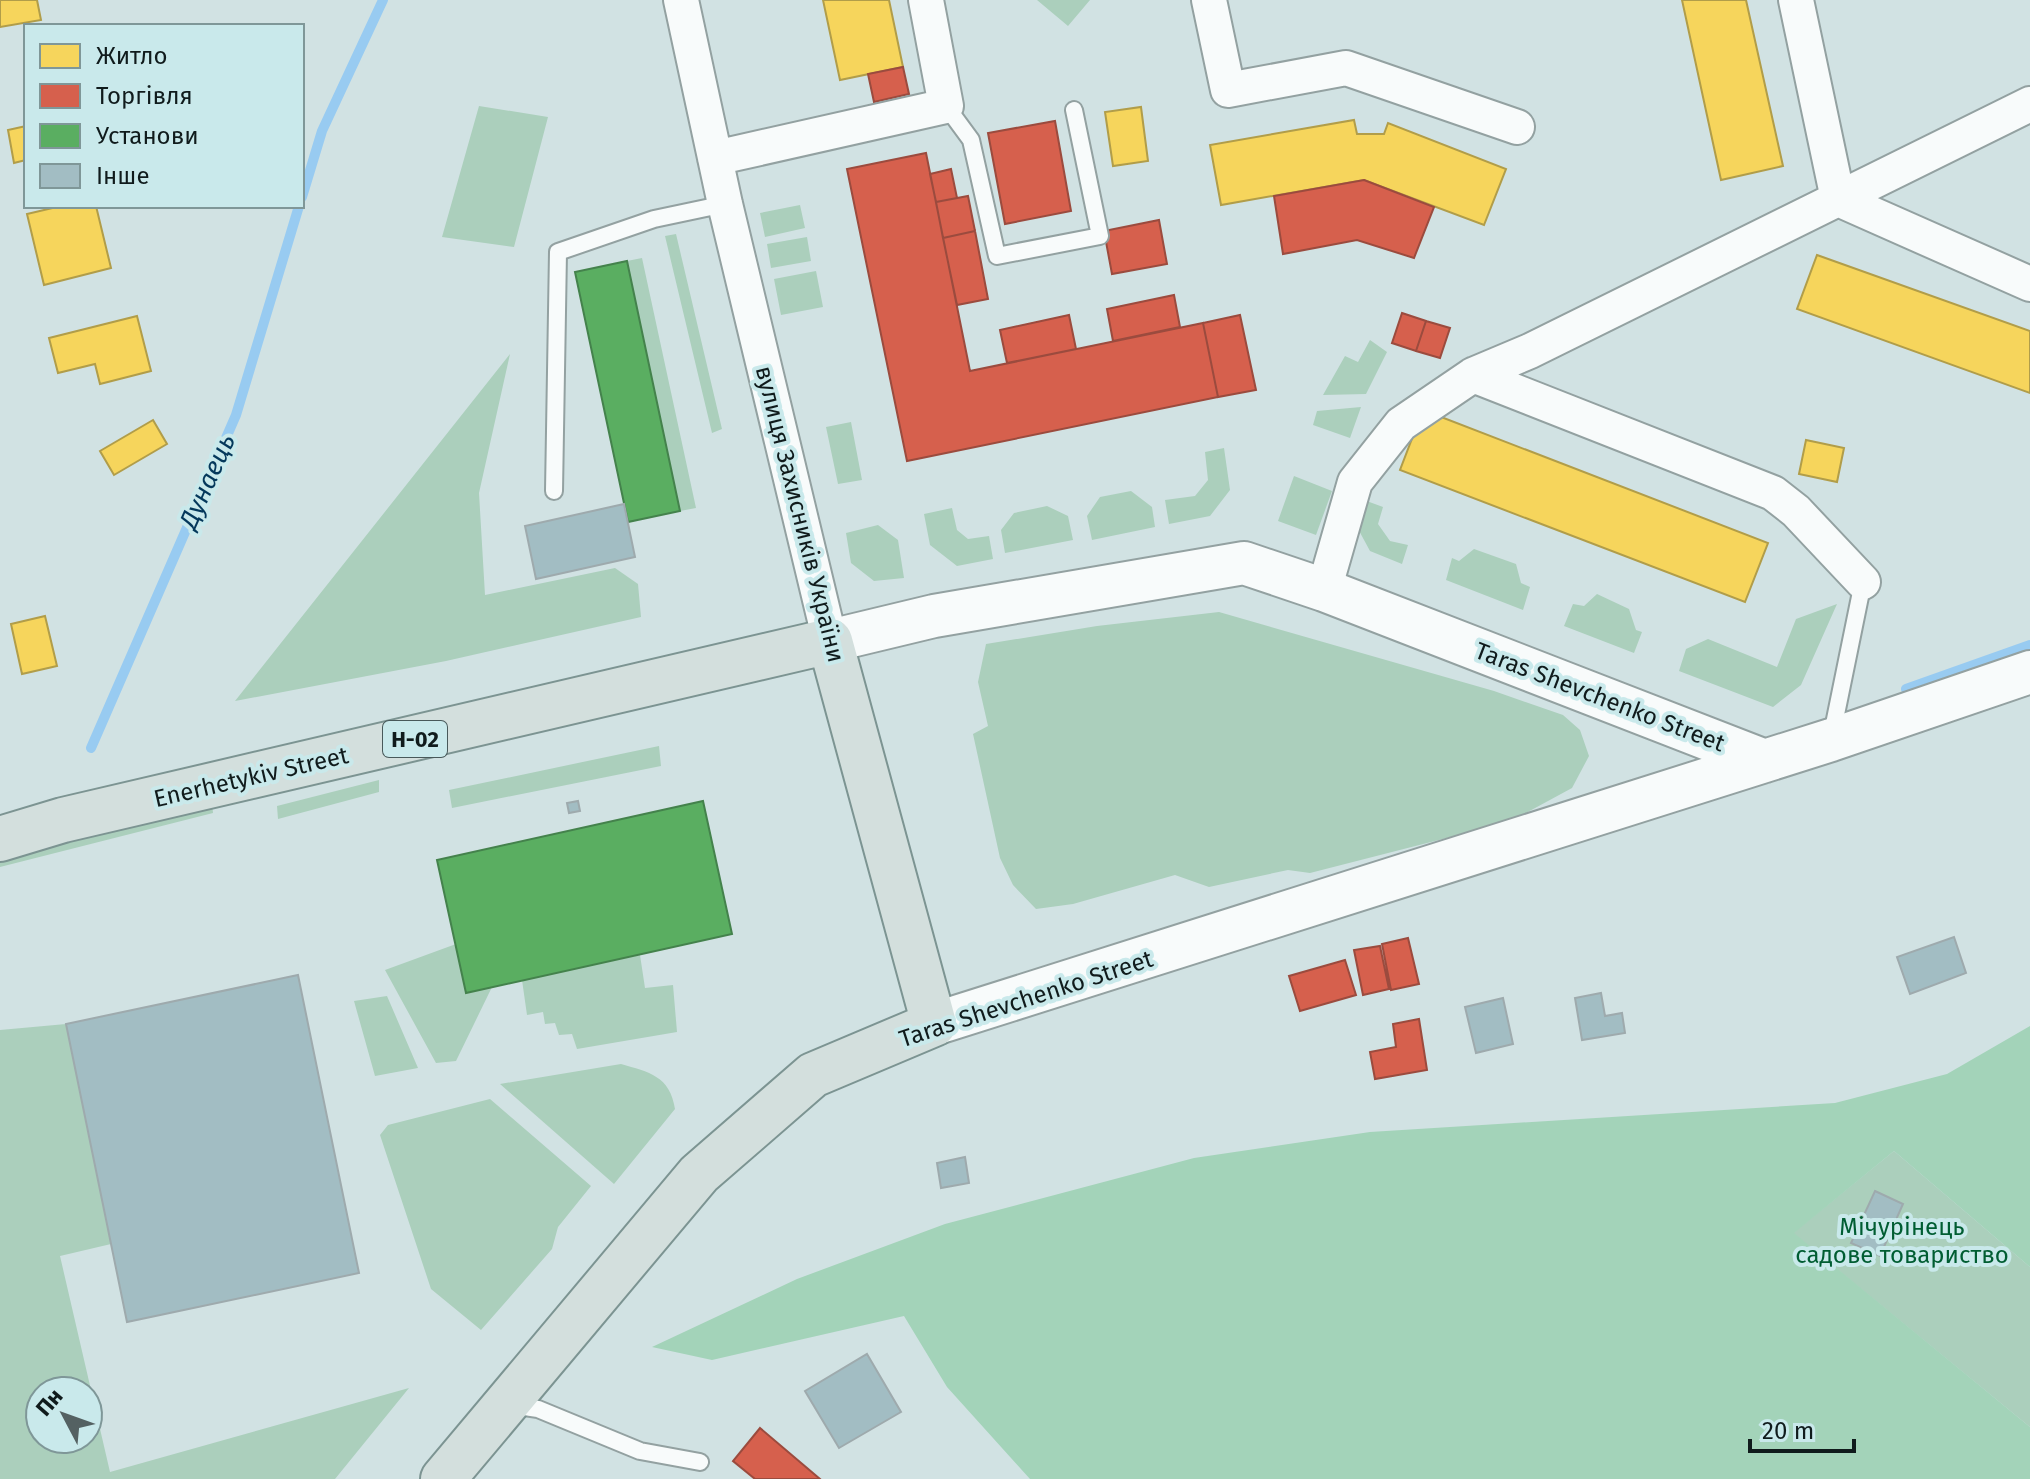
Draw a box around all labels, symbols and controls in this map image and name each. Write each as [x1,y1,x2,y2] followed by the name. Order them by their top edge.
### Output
[24,24,304,208] legend
[96,42,168,70] text: Житло
[96,82,193,110] text: Торгівля
[96,122,199,150] text: Установи
[96,162,150,190] text: Інше
[750,363,850,665] street label: вулиця Захисників України
[172,429,242,535] water label: Дунаець
[1471,636,1729,758] street label: Taras Shevchenko Street
[383,721,447,757] road number: Н-02
[151,741,351,813] street label: Enerhetykiv Street
[896,945,1157,1053] street label: Taras Shevchenko Street
[1795,1213,2009,1269] park label: Мічурінець садове товариство
[24,1375,104,1455] north arrow
[30,1383,68,1421] text: Пн
[1750,1403,1854,1453] scale bar
[1762,1417,1814,1445] text: 20 m

